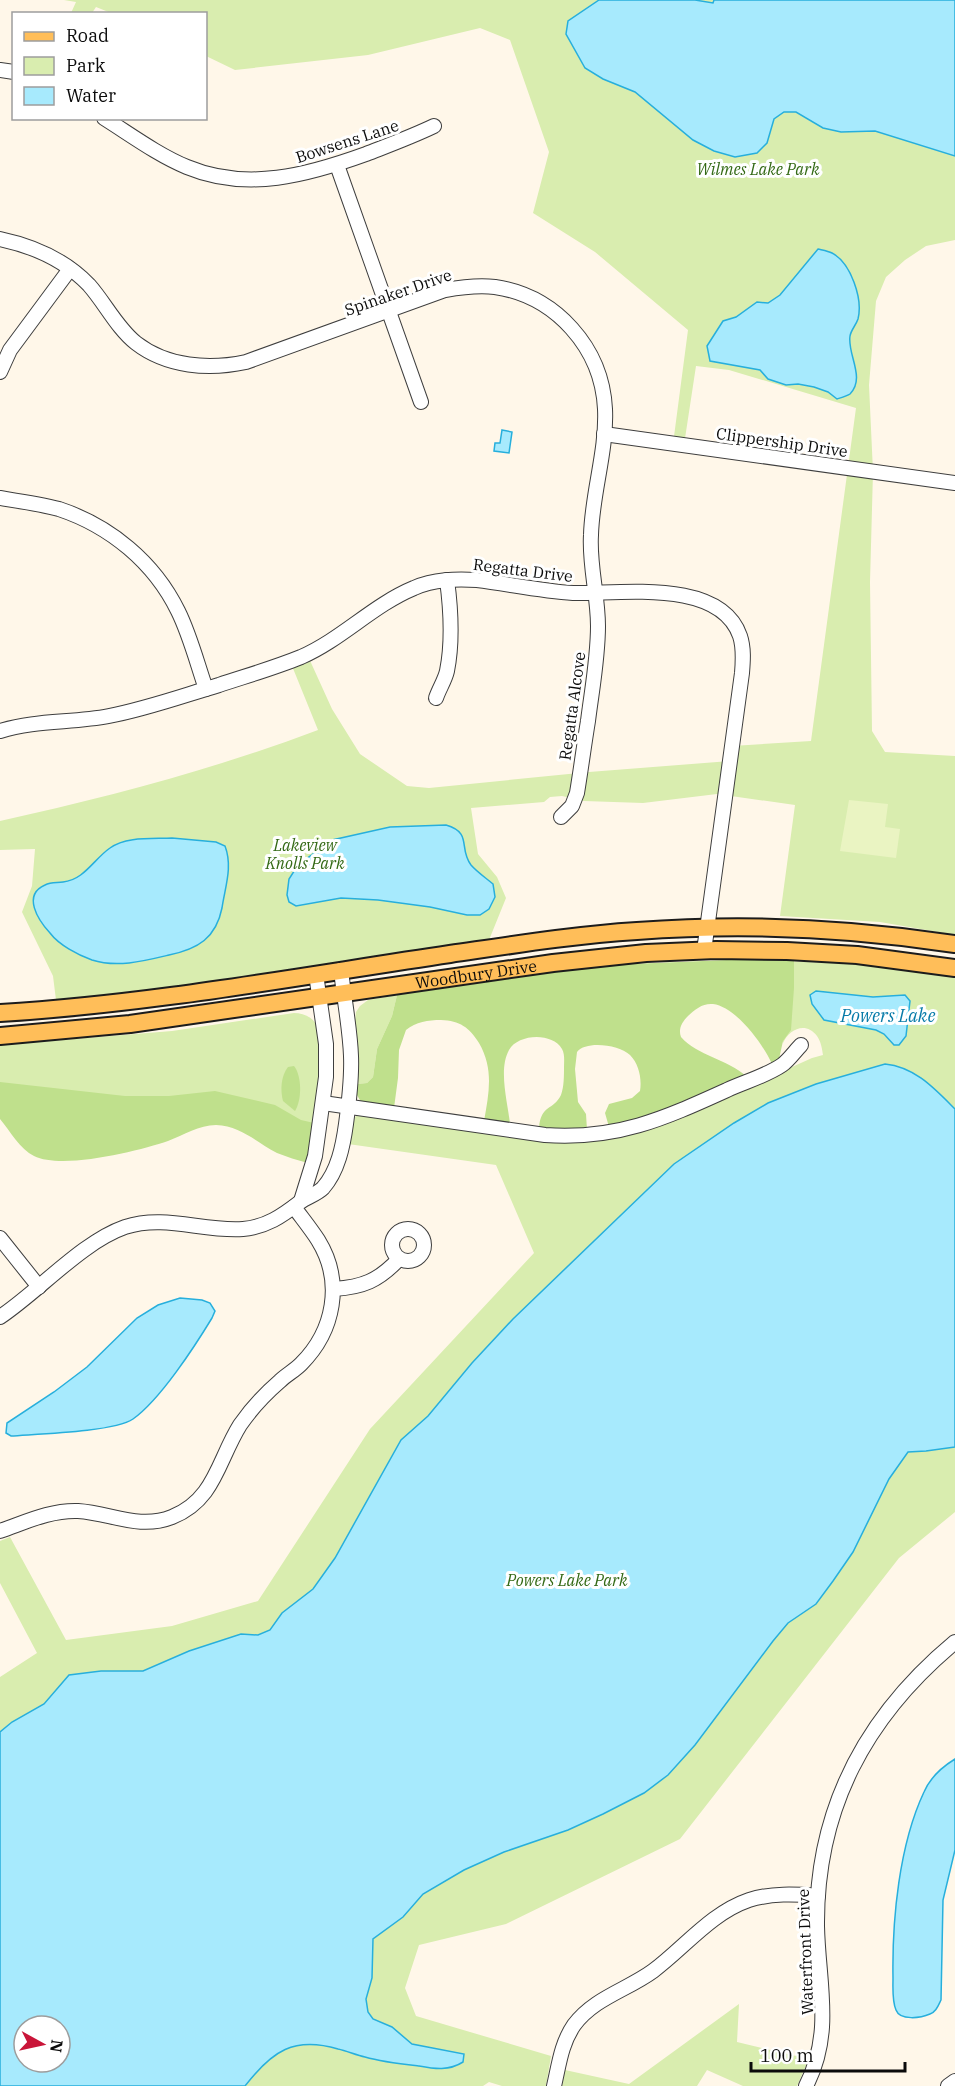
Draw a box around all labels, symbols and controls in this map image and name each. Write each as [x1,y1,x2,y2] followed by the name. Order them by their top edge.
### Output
[12,12,207,120] legend
[66,24,109,47] text: Road
[66,54,106,77] text: Park
[66,84,116,107] text: Water
[293,115,401,167] street label: Bowsens Lane
[696,159,820,179] park label: Wilmes Lake Park
[342,264,454,320] street label: Spinaker Drive
[715,423,849,461] street label: Clippership Drive
[472,554,574,586] street label: Regatta Drive
[554,650,590,762] street label: Regatta Alcove
[264,835,345,873] park label: Lakeview Knolls Park
[414,955,538,993] street label: Woodbury Drive
[840,1004,935,1027] water label: Powers Lake
[505,1570,628,1590] park label: Powers Lake Park
[793,1889,817,2015] street label: Waterfront Drive
[12,2014,72,2074] north arrow
[751,2035,906,2073] scale bar
[46,2038,68,2054] text: N
[760,2044,814,2067] text: 100 m

